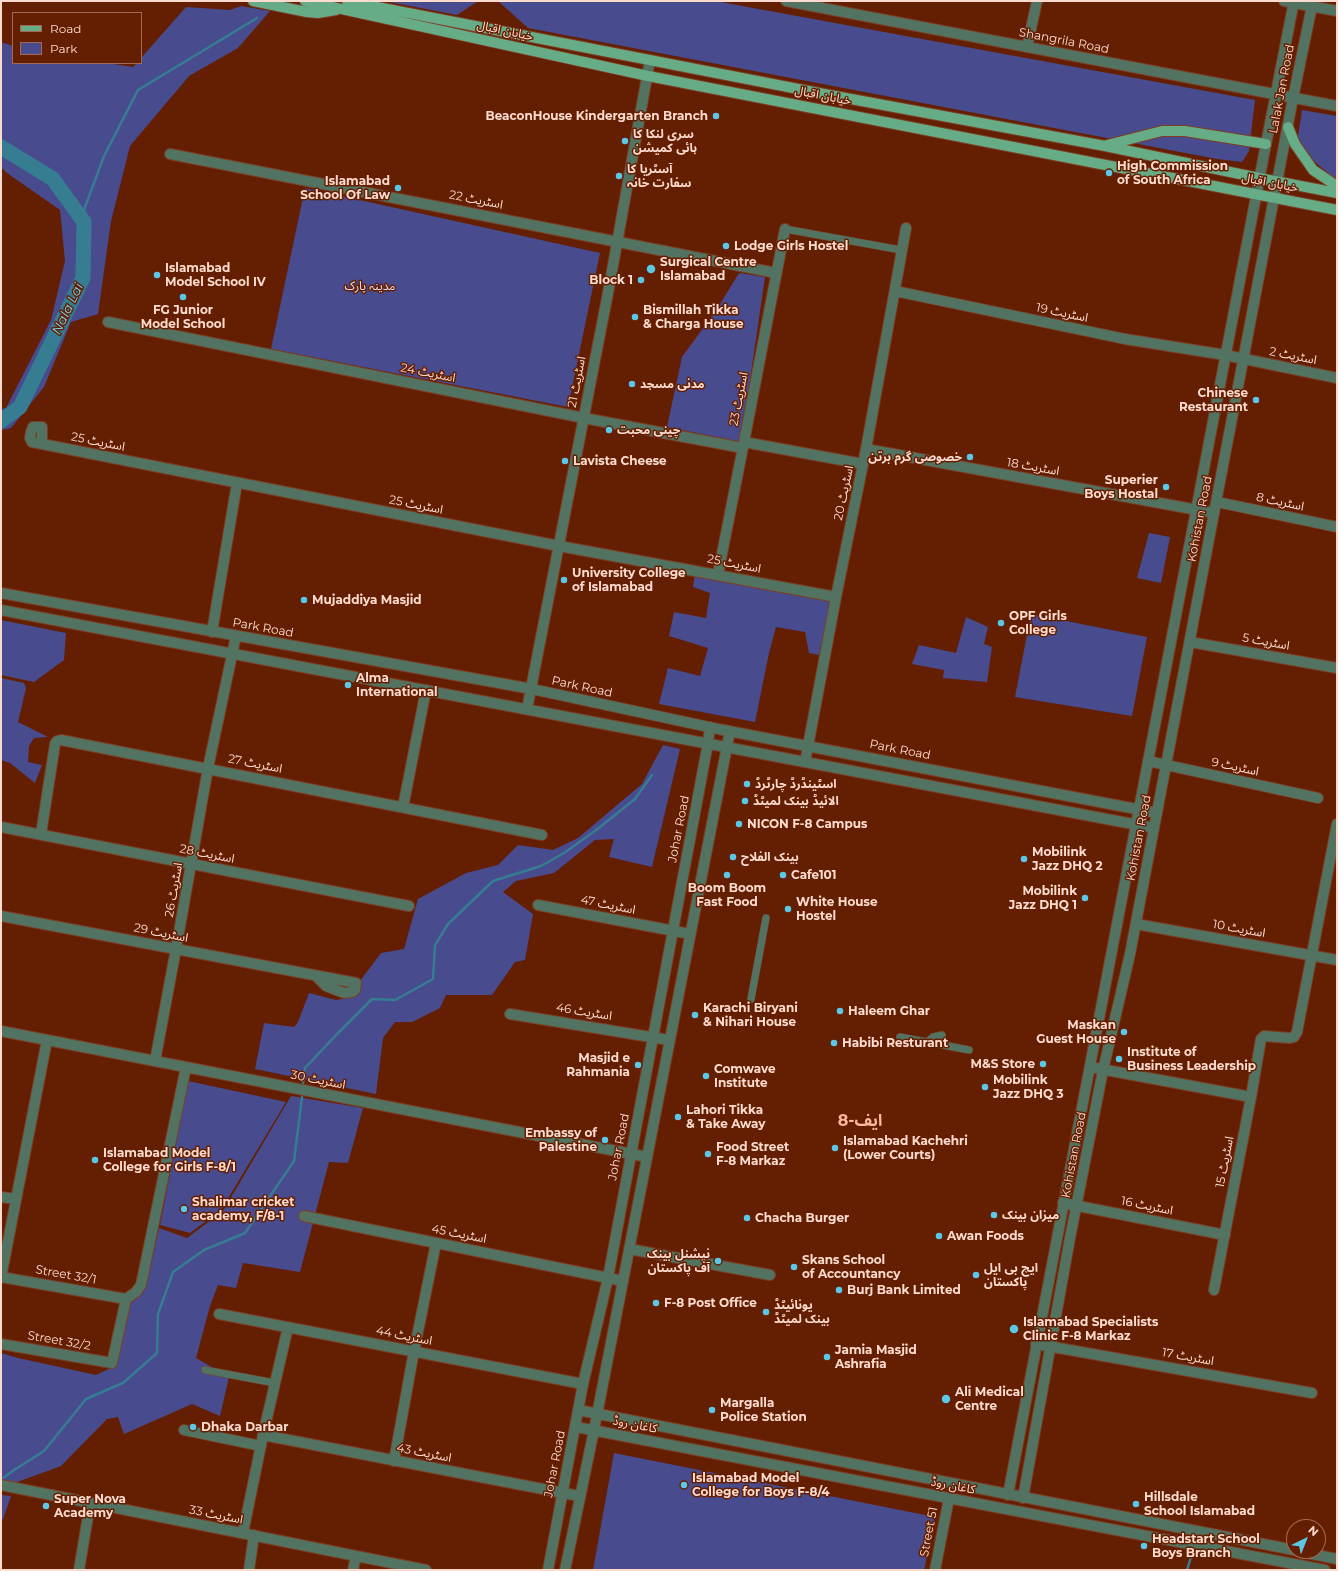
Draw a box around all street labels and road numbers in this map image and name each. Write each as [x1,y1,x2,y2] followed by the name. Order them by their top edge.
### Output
[475,18,535,44] street label: خیابان اقبال
[1018,25,1110,57] street label: Shangrila Road
[1266,43,1298,135] street label: Lalak Jan Road
[794,83,852,109] street label: خیابان اقبال
[1241,170,1299,196] street label: خیابان اقبال
[448,188,504,212] street label: اسٹریٹ 22
[1035,300,1089,326] street label: اسٹریٹ 19
[1268,344,1318,368] street label: اسٹریٹ 2
[565,355,589,409] street label: اسٹریٹ 21
[399,361,457,385] street label: اسٹریٹ 24
[727,371,751,427] street label: اسٹریٹ 23
[70,430,126,454] street label: اسٹریٹ 25
[1006,455,1060,479] street label: اسٹریٹ 18
[831,464,857,522] street label: اسٹریٹ 20
[1185,475,1215,563] street label: Kohistan Road
[1255,490,1305,514] street label: اسٹریٹ 8
[388,493,444,517] street label: اسٹریٹ 25
[706,552,762,576] street label: اسٹریٹ 25
[231,616,295,640] street label: Park Road
[1241,631,1291,653] street label: اسٹریٹ 5
[550,674,614,700] street label: Park Road
[868,737,932,763] street label: Park Road
[227,752,283,776] street label: اسٹریٹ 27
[1210,755,1260,779] street label: اسٹریٹ 9
[665,794,693,864] street label: Johar Road
[1124,794,1154,882] street label: Kohistan Road
[178,842,236,866] street label: اسٹریٹ 28
[162,862,186,918] street label: اسٹریٹ 26
[579,893,637,917] street label: اسٹریٹ 47
[1212,917,1266,941] street label: اسٹریٹ 10
[133,921,189,945] street label: اسٹریٹ 29
[555,1000,613,1024] street label: اسٹریٹ 46
[289,1068,347,1092] street label: اسٹریٹ 30
[1059,1111,1089,1199] street label: Kohistan Road
[605,1112,633,1182] street label: Johar Road
[1213,1135,1237,1189] street label: اسٹریٹ 15
[1120,1194,1174,1218] street label: اسٹریٹ 16
[430,1222,488,1246] street label: اسٹریٹ 45
[34,1263,98,1287] street label: Street 32/1
[375,1324,433,1348] street label: اسٹریٹ 44
[26,1328,92,1354] street label: Street 32/2
[1161,1345,1215,1369] street label: اسٹریٹ 17
[612,1414,658,1436] street label: کاغان روڈ
[541,1429,569,1499] street label: Johar Road
[395,1441,453,1465] street label: اسٹریٹ 43
[930,1475,976,1497] street label: کاغان روڈ
[188,1503,244,1527] street label: اسٹریٹ 33
[917,1506,941,1558] street label: Street 51

